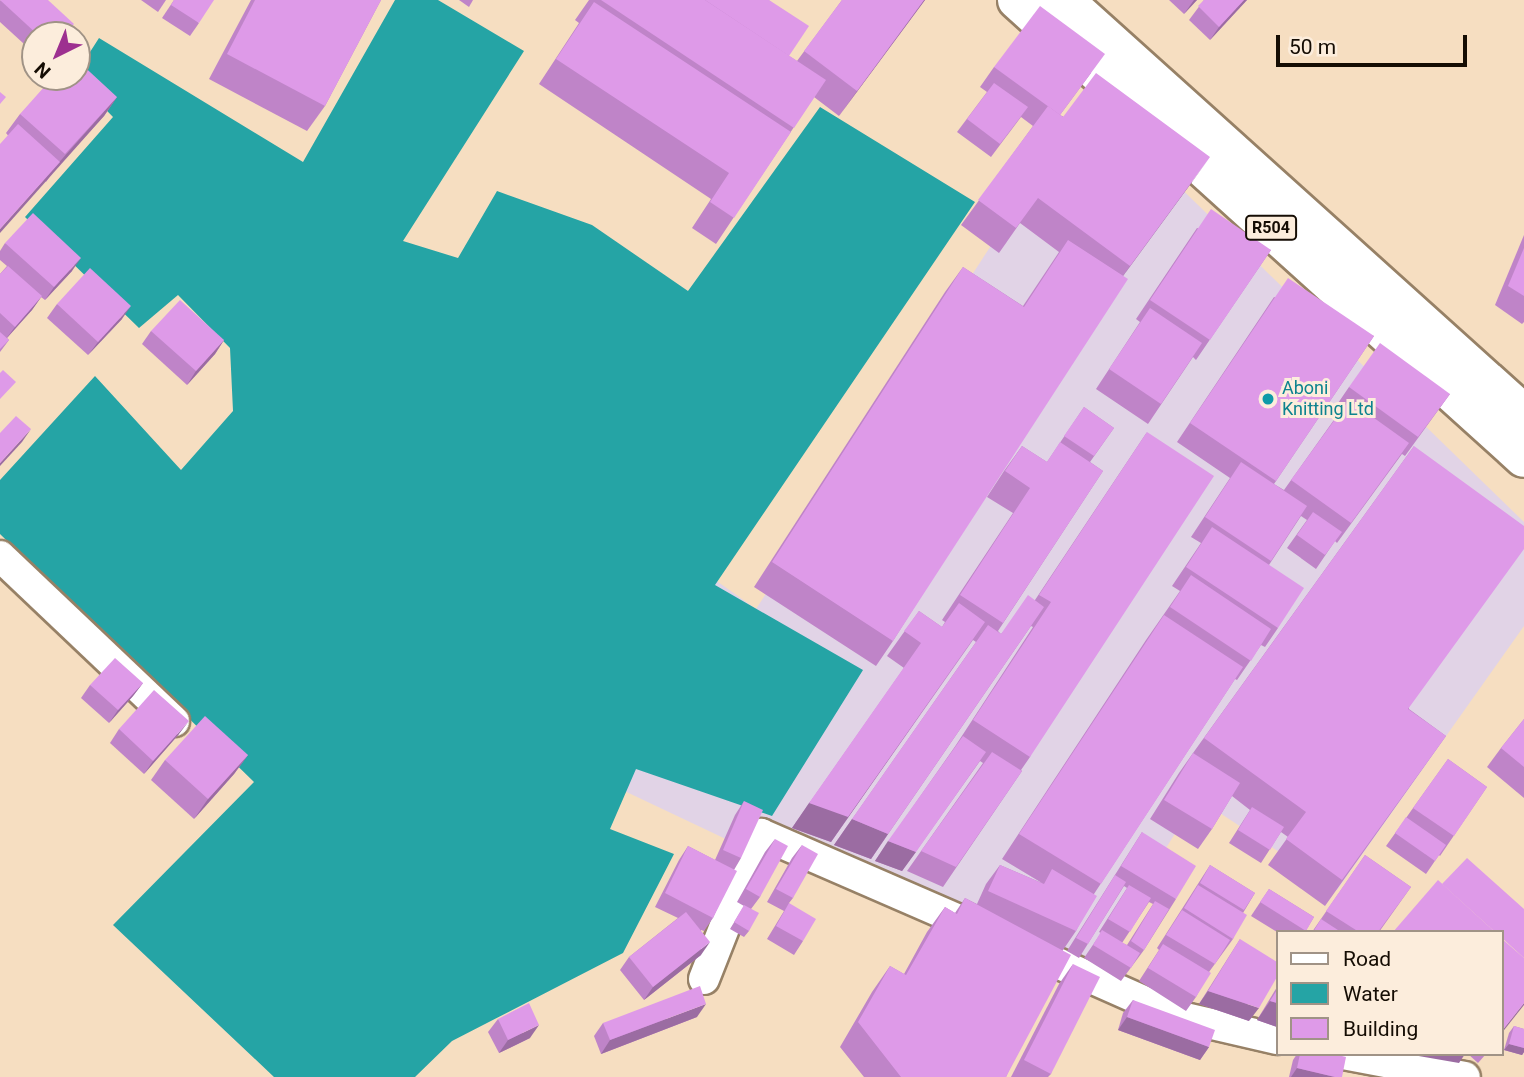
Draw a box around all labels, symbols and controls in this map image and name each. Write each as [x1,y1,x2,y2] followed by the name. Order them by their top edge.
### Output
[21,21,91,91] north arrow
[1279,21,1470,65] scale bar
[1289,35,1336,59] text: 50 m
[30,57,55,83] text: N
[1245,216,1297,240] road number: R504
[1282,378,1374,420] place label: Aboni Knitting Ltd
[1260,391,1276,407] marker: Aboni Knitting Ltd
[1276,930,1503,1056] legend
[1343,947,1391,971] text: Road
[1343,982,1398,1006] text: Water
[1343,1017,1418,1041] text: Building

